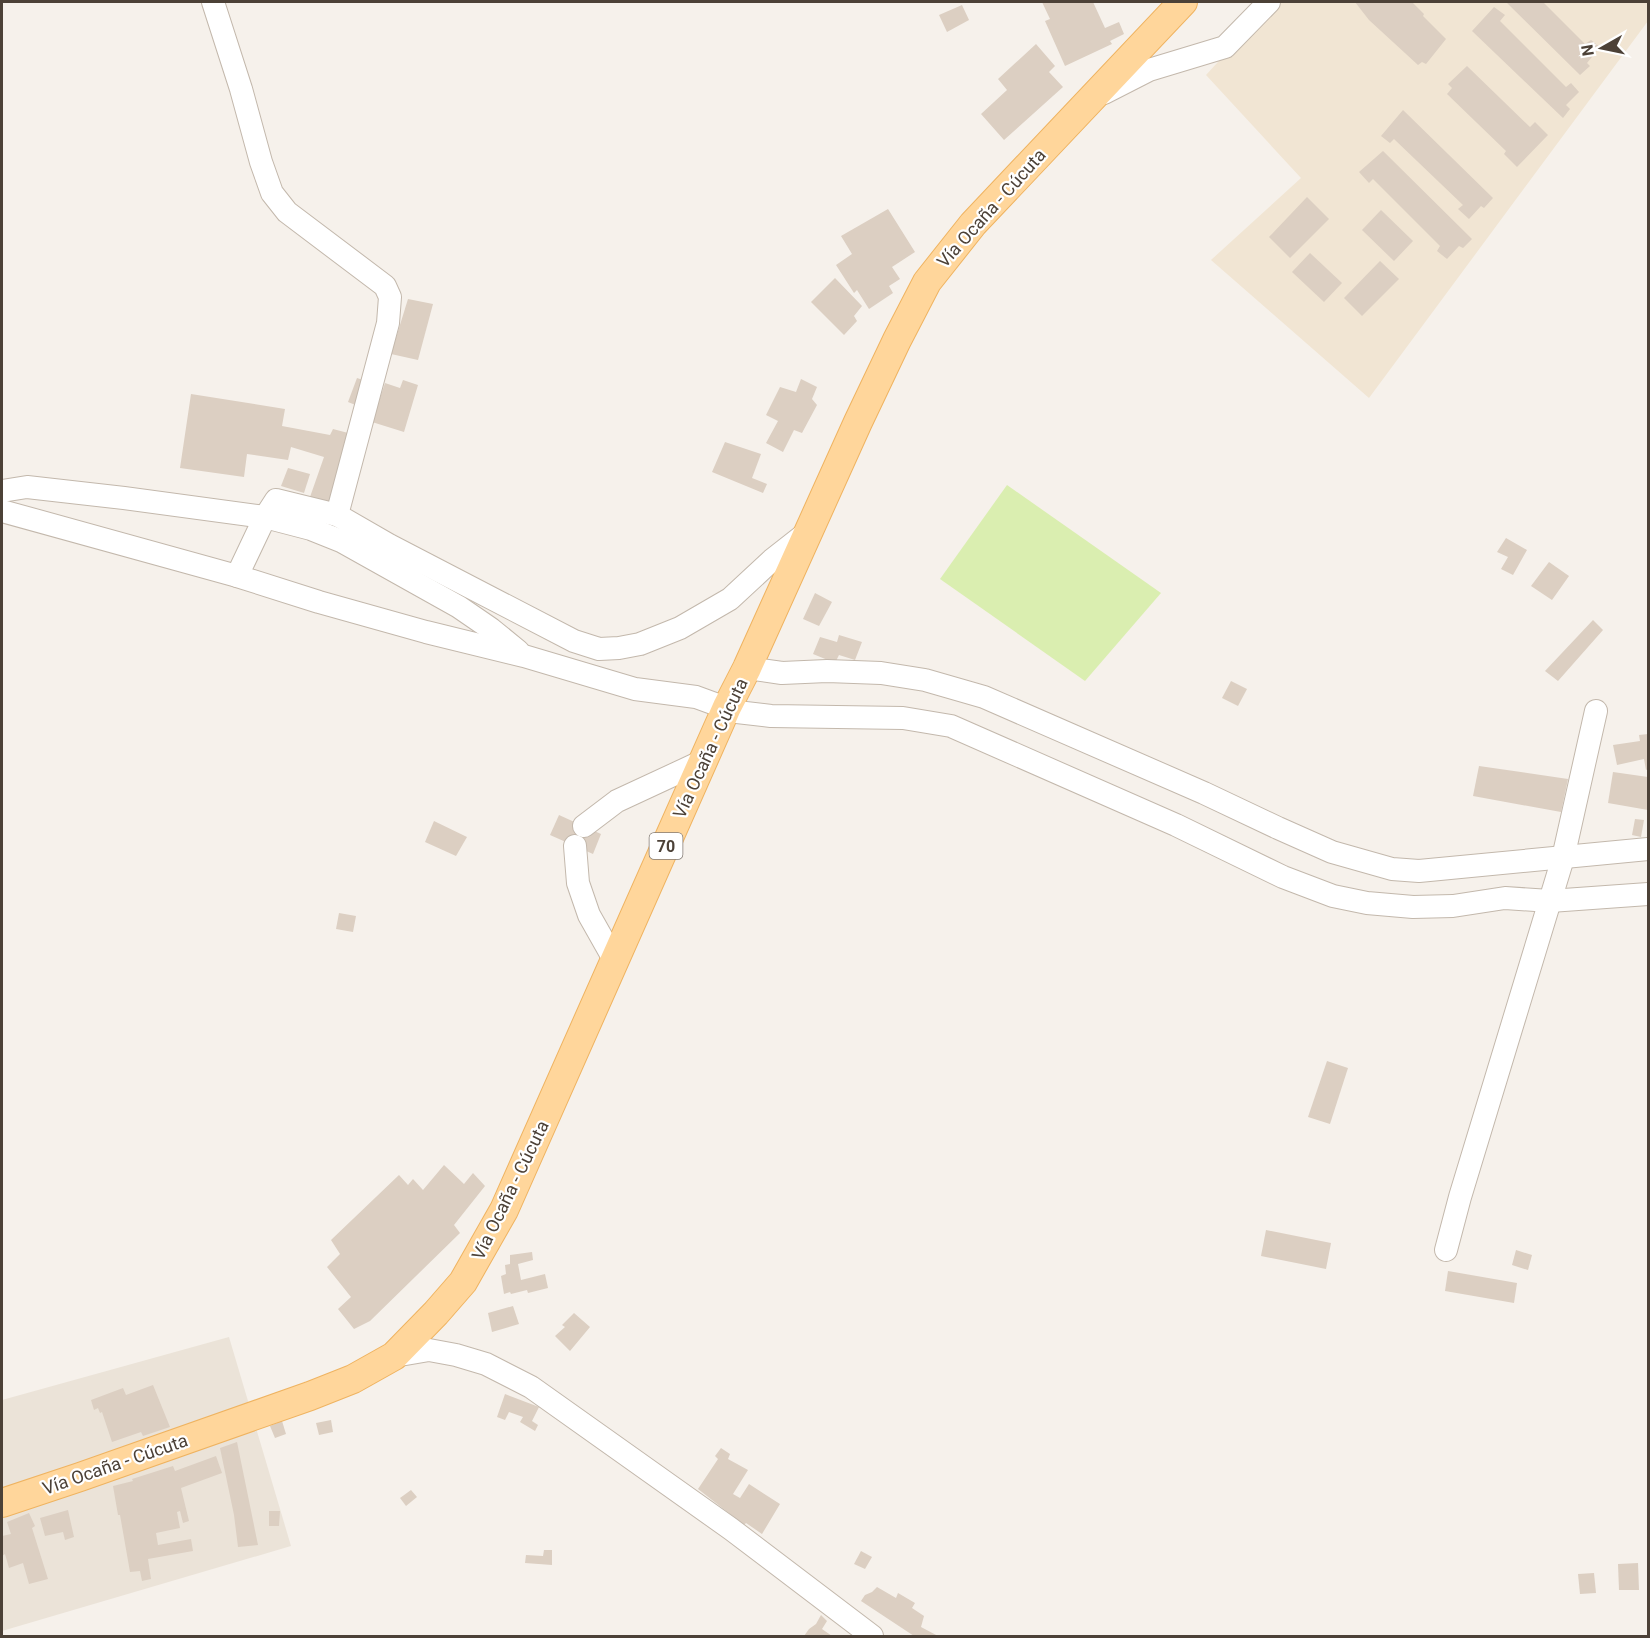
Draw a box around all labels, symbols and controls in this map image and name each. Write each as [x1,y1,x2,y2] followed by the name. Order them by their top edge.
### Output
[1572,18,1632,78] north arrow
[1577,43,1598,57] text: N
[932,144,1050,272] street label: Vía Ocaña - Cúcuta
[668,675,752,821] street label: Vía Ocaña - Cúcuta
[650,833,682,859] road number: 70
[467,1117,553,1263] street label: Vía Ocaña - Cúcuta
[40,1429,190,1499] street label: Vía Ocaña - Cúcuta

